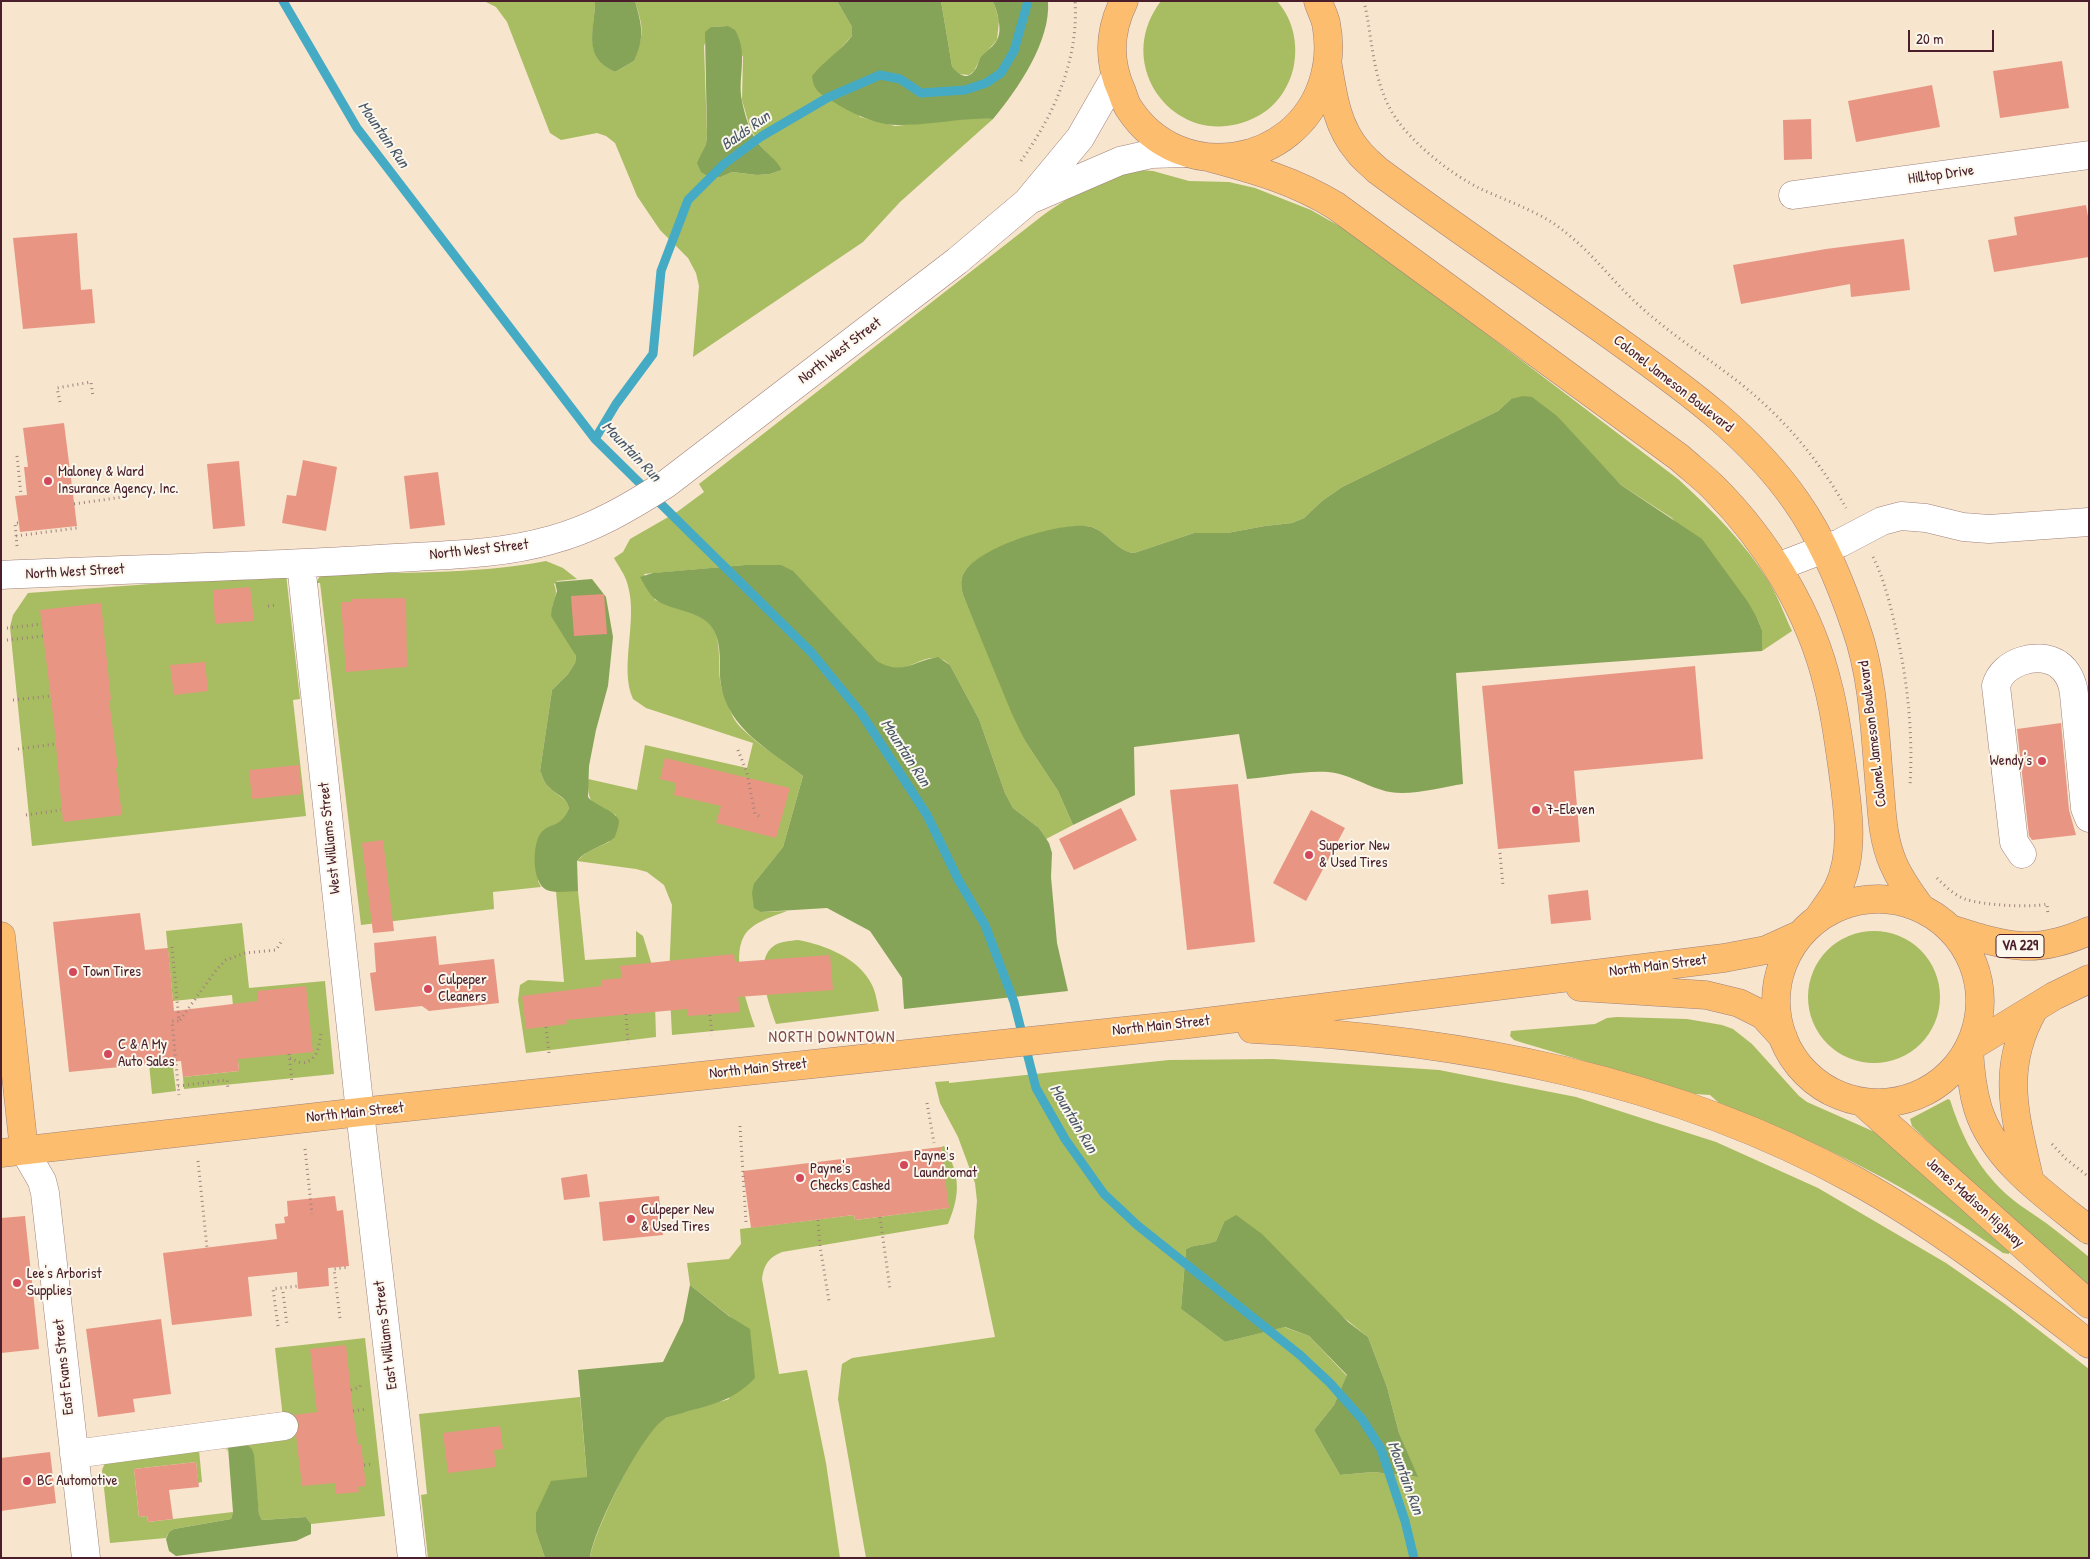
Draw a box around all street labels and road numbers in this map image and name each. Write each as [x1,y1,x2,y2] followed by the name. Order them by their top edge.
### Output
[1907,161,1975,189] street label: Hilltop Drive
[795,314,885,388] street label: North West Street
[1609,332,1737,436] street label: Colonel Jameson Boulevard
[429,536,529,564] street label: North West Street
[25,560,125,584] street label: North West Street
[1855,660,1891,808] street label: Colonel Jameson Boulevard
[315,781,345,895] street label: West Williams Street
[1996,934,2044,958] road number: VA 229
[1608,951,1708,981] street label: North Main Street
[1111,1012,1211,1040] street label: North Main Street
[708,1055,808,1083] street label: North Main Street
[305,1099,405,1127] street label: North Main Street
[1922,1154,2028,1252] street label: James Madison Highway
[370,1280,402,1390] street label: East Williams Street
[50,1318,78,1416] street label: East Evans Street

